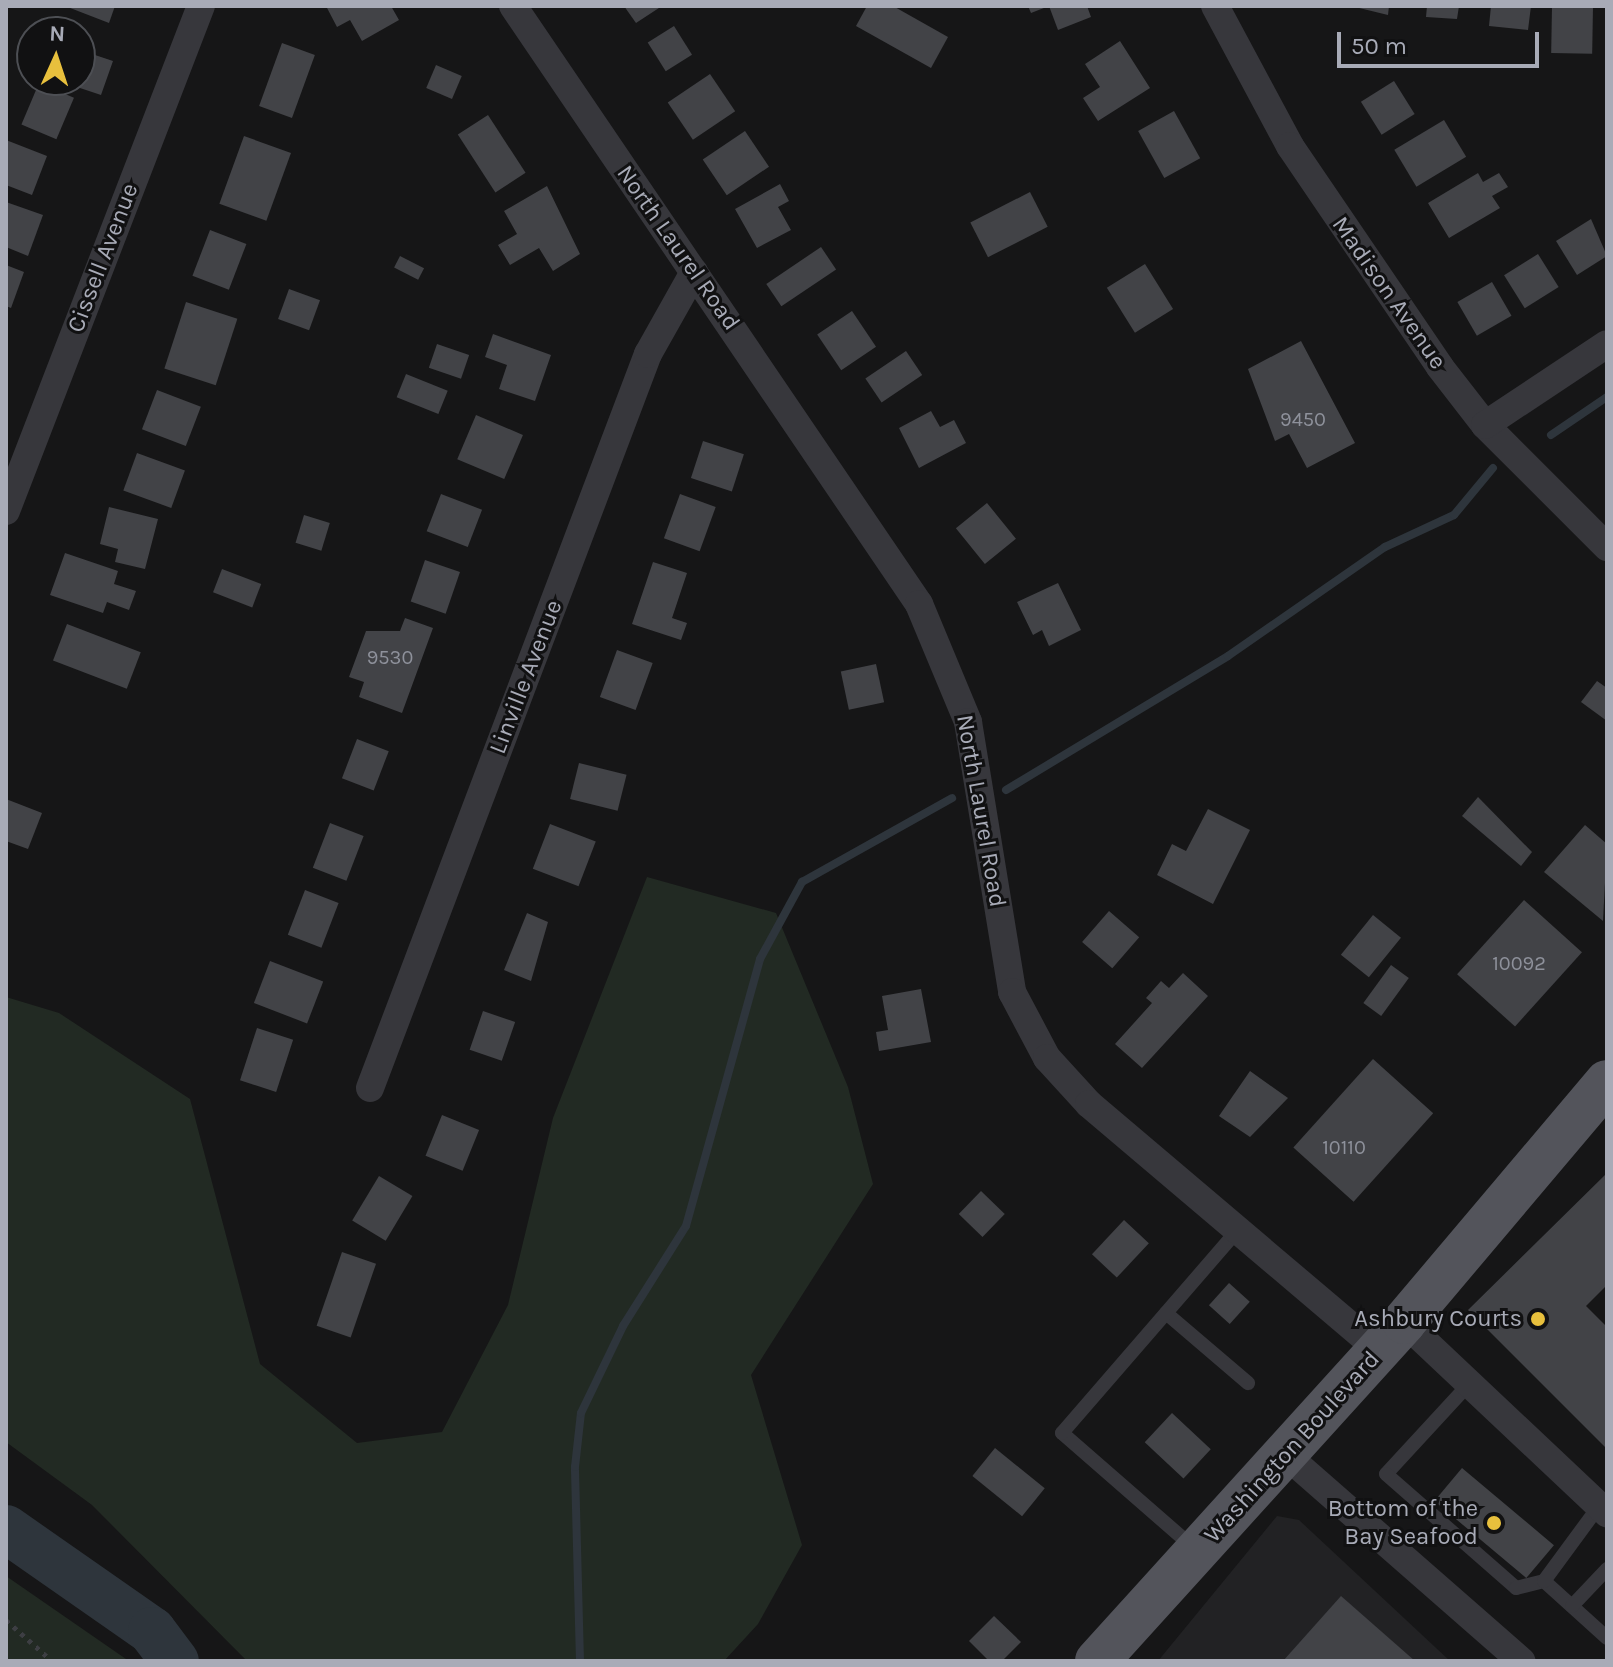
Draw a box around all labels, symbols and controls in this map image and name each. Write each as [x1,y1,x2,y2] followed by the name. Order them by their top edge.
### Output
[16,16,96,96] north arrow
[1341,16,1543,66] scale bar
[49,21,66,47] text: N
[1351,32,1407,60] text: 50 m
[610,160,746,336] street label: North Laurel Road
[61,179,145,337] street label: Cissell Avenue
[1326,211,1452,375] street label: Madison Avenue
[1280,407,1326,431] house number: 9450
[483,596,569,758] street label: Linville Avenue
[367,645,413,669] house number: 9530
[950,712,1012,910] street label: North Laurel Road
[1492,951,1546,975] house number: 10092
[1322,1135,1366,1159] house number: 10110
[1354,1305,1522,1333] place label: Ashbury Courts
[1529,1310,1547,1328] marker: Ashbury Courts
[1198,1345,1386,1549] street label: Washington Boulevard
[1328,1495,1478,1551] place label: Bottom of the Bay Seafood
[1485,1514,1503,1532] marker: Bottom of the Bay Seafood

